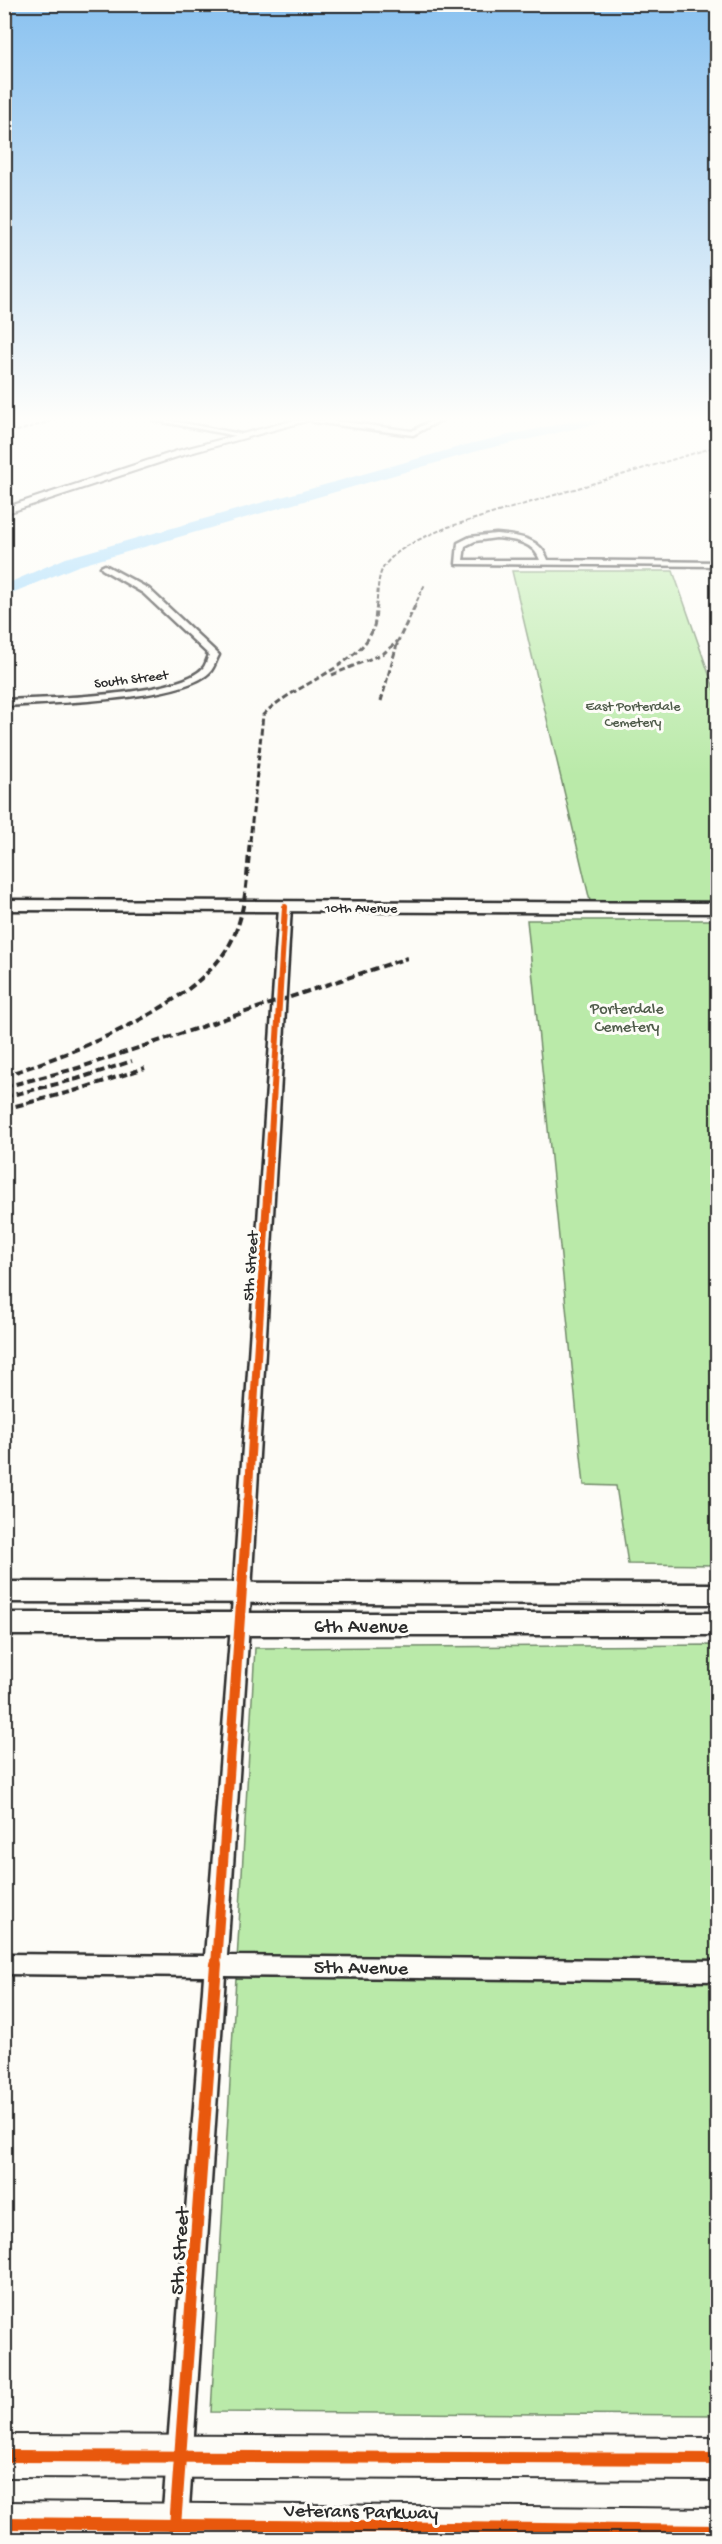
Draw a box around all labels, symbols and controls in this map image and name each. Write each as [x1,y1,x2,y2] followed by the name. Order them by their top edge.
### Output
[93,667,170,693] street label: South Street
[586,699,681,732] park label: East Porterdale Cemetery
[324,901,398,918] street label: 10th Avenue
[589,1001,664,1038] park label: Porterdale Cemetery
[241,1229,265,1302] street label: 5th Street
[314,1617,409,1640] street label: 6th Avenue
[314,1957,409,1982] street label: 5th Avenue
[167,2205,196,2296] street label: 5th Street
[283,2501,438,2526] street label: Veterans Parkway

